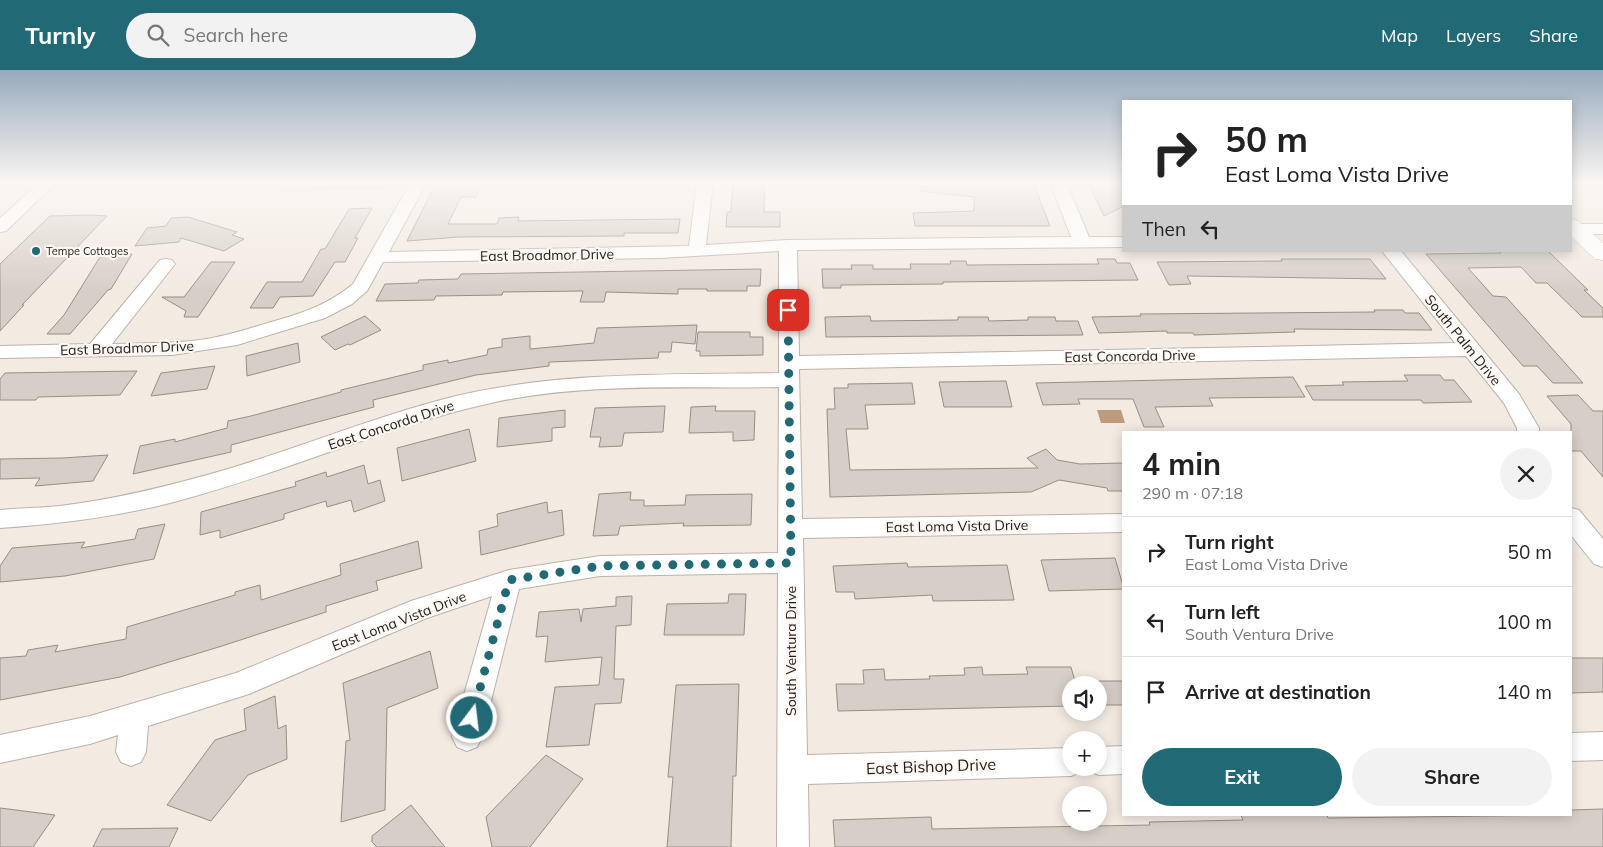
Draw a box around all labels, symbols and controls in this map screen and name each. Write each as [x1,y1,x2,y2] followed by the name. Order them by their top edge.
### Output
[126,13,476,58] search box
[25,20,96,50] text: Turnly
[144,21,172,49] icon: search
[184,23,288,47] text: Search here
[1381,24,1418,47] text: Map
[1446,24,1501,47] text: Layers
[1529,24,1578,47] text: Share
[1225,117,1308,161] text: 50 m
[1142,120,1207,185] icon: right
[1225,160,1449,188] text: East Loma Vista Drive
[1196,215,1224,243] icon: left
[1142,217,1186,241] text: Then
[46,244,129,258] place label: Tempe Cottages
[30,245,42,257] marker: Tempe Cottages
[480,245,614,265] street label: East Broadmor Drive
[767,289,809,331] pin
[1421,291,1505,389] street label: South Palm Drive
[774,296,802,324] icon: arrive
[60,337,194,359] street label: East Broadmor Drive
[1064,346,1196,366] street label: East Concorda Drive
[326,396,456,454] street label: East Concorda Drive
[1142,445,1221,483] text: 4 min
[1500,448,1552,500] button: close
[1142,483,1243,503] text: 290 m · 07:18
[886,516,1028,536] street label: East Loma Vista Drive
[1185,530,1274,554] text: Turn right
[1142,538,1170,566] icon: right
[1508,540,1552,564] text: 50 m
[1185,554,1348,574] text: East Loma Vista Drive
[782,586,800,716] street label: South Ventura Drive
[329,587,469,655] street label: East Loma Vista Drive
[1185,600,1260,624] text: Turn left
[1142,608,1170,636] icon: left
[1496,610,1552,634] text: 100 m
[1185,624,1334,644] text: South Ventura Drive
[1062,676,1107,831] map controls
[1062,676,1107,721] button: sound
[1142,678,1170,706] icon: arrive
[1185,680,1371,704] text: Arrive at destination
[1496,680,1552,704] text: 140 m
[445,691,497,743] position arrow
[1062,731,1107,776] button: +
[1142,748,1342,806] button: Exit
[1352,748,1552,806] button: Share
[866,754,996,778] street label: East Bishop Drive
[1062,786,1107,831] button: −

